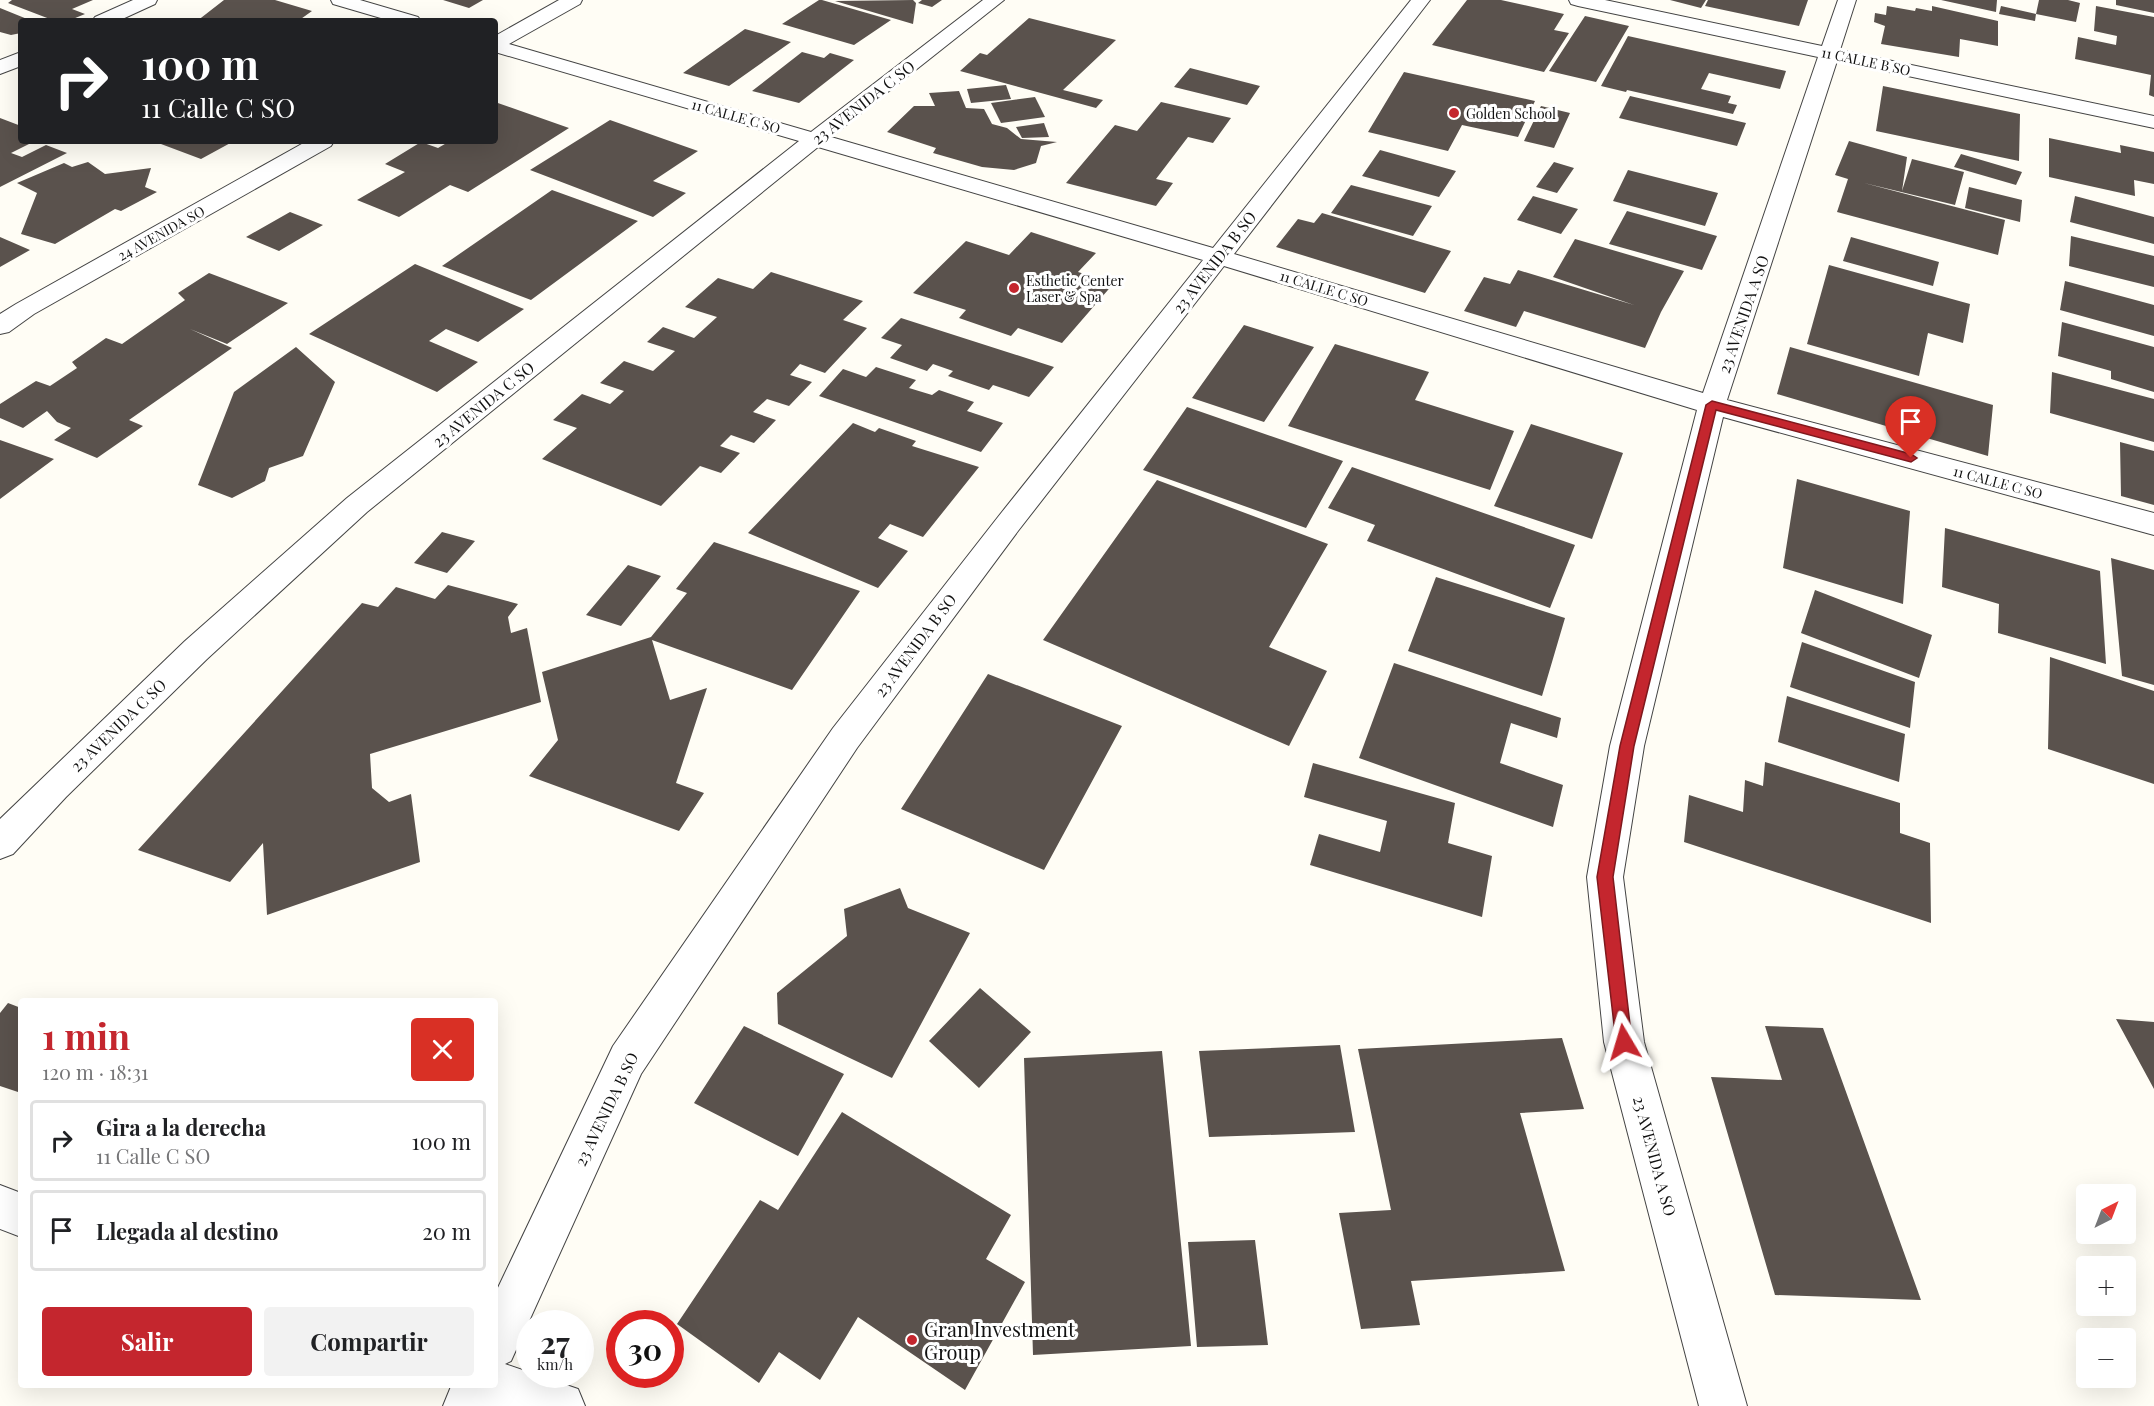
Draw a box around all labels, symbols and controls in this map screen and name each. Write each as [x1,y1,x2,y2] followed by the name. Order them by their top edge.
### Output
[141,35,259,91] text: 100 m
[42,42,120,120] icon: right
[1820,42,1912,80] street label: 11 CALLE B SO
[807,55,919,149] street label: 23 AVENIDA C SO
[141,89,295,125] text: 11 Calle C SO
[689,94,783,138] street label: 11 CALLE C SO
[1466,104,1556,123] place label: Golden School
[1447,106,1461,120] marker: Golden School
[114,201,208,265] street label: 24 AVENIDA SO
[1168,207,1260,317] street label: 23 AVENIDA B SO
[1713,252,1773,376] street label: 23 AVENIDA A SO
[1277,266,1371,310] street label: 11 CALLE C SO
[1026,271,1125,306] place label: Esthetic Center Laser & Spa
[1007,281,1021,295] marker: Esthetic Center Laser & Spa
[428,356,538,451] street label: 23 AVENIDA C SO
[1885,396,1936,458] pin
[1894,405,1927,438] icon: arrive
[1951,461,2045,503] street label: 11 CALLE C SO
[869,589,961,701] street label: 23 AVENIDA B SO
[66,674,170,776] street label: 23 AVENIDA C SO
[1592,1010,1656,1074] position arrow
[42,1011,130,1059] text: 1 min
[411,1018,474,1081] button: close
[569,1049,643,1169] street label: 23 AVENIDA B SO
[42,1058,149,1085] text: 120 m · 18:31
[1629,1094,1681,1218] street label: 23 AVENIDA A SO
[96,1112,266,1142] text: Gira a la derecha
[45,1124,78,1157] icon: right
[411,1126,471,1156] text: 100 m
[96,1142,210,1169] text: 11 Calle C SO
[2076,1184,2136,1244] north arrow
[2076,1184,2136,1388] map controls
[45,1214,78,1247] icon: arrive
[96,1216,278,1246] text: Llegada al destino
[422,1216,471,1246] text: 20 m
[2076,1256,2136,1316] button: +
[42,1307,252,1376] button: Salir
[264,1307,474,1376] button: Compartir
[606,1310,684,1388] speed limit sign: 30
[924,1315,1076,1365] place label: Gran Investment Group
[540,1322,570,1362] text: 27
[2076,1328,2136,1388] button: −
[905,1333,919,1347] marker: Gran Investment Group
[537,1354,573,1374] text: km/h

